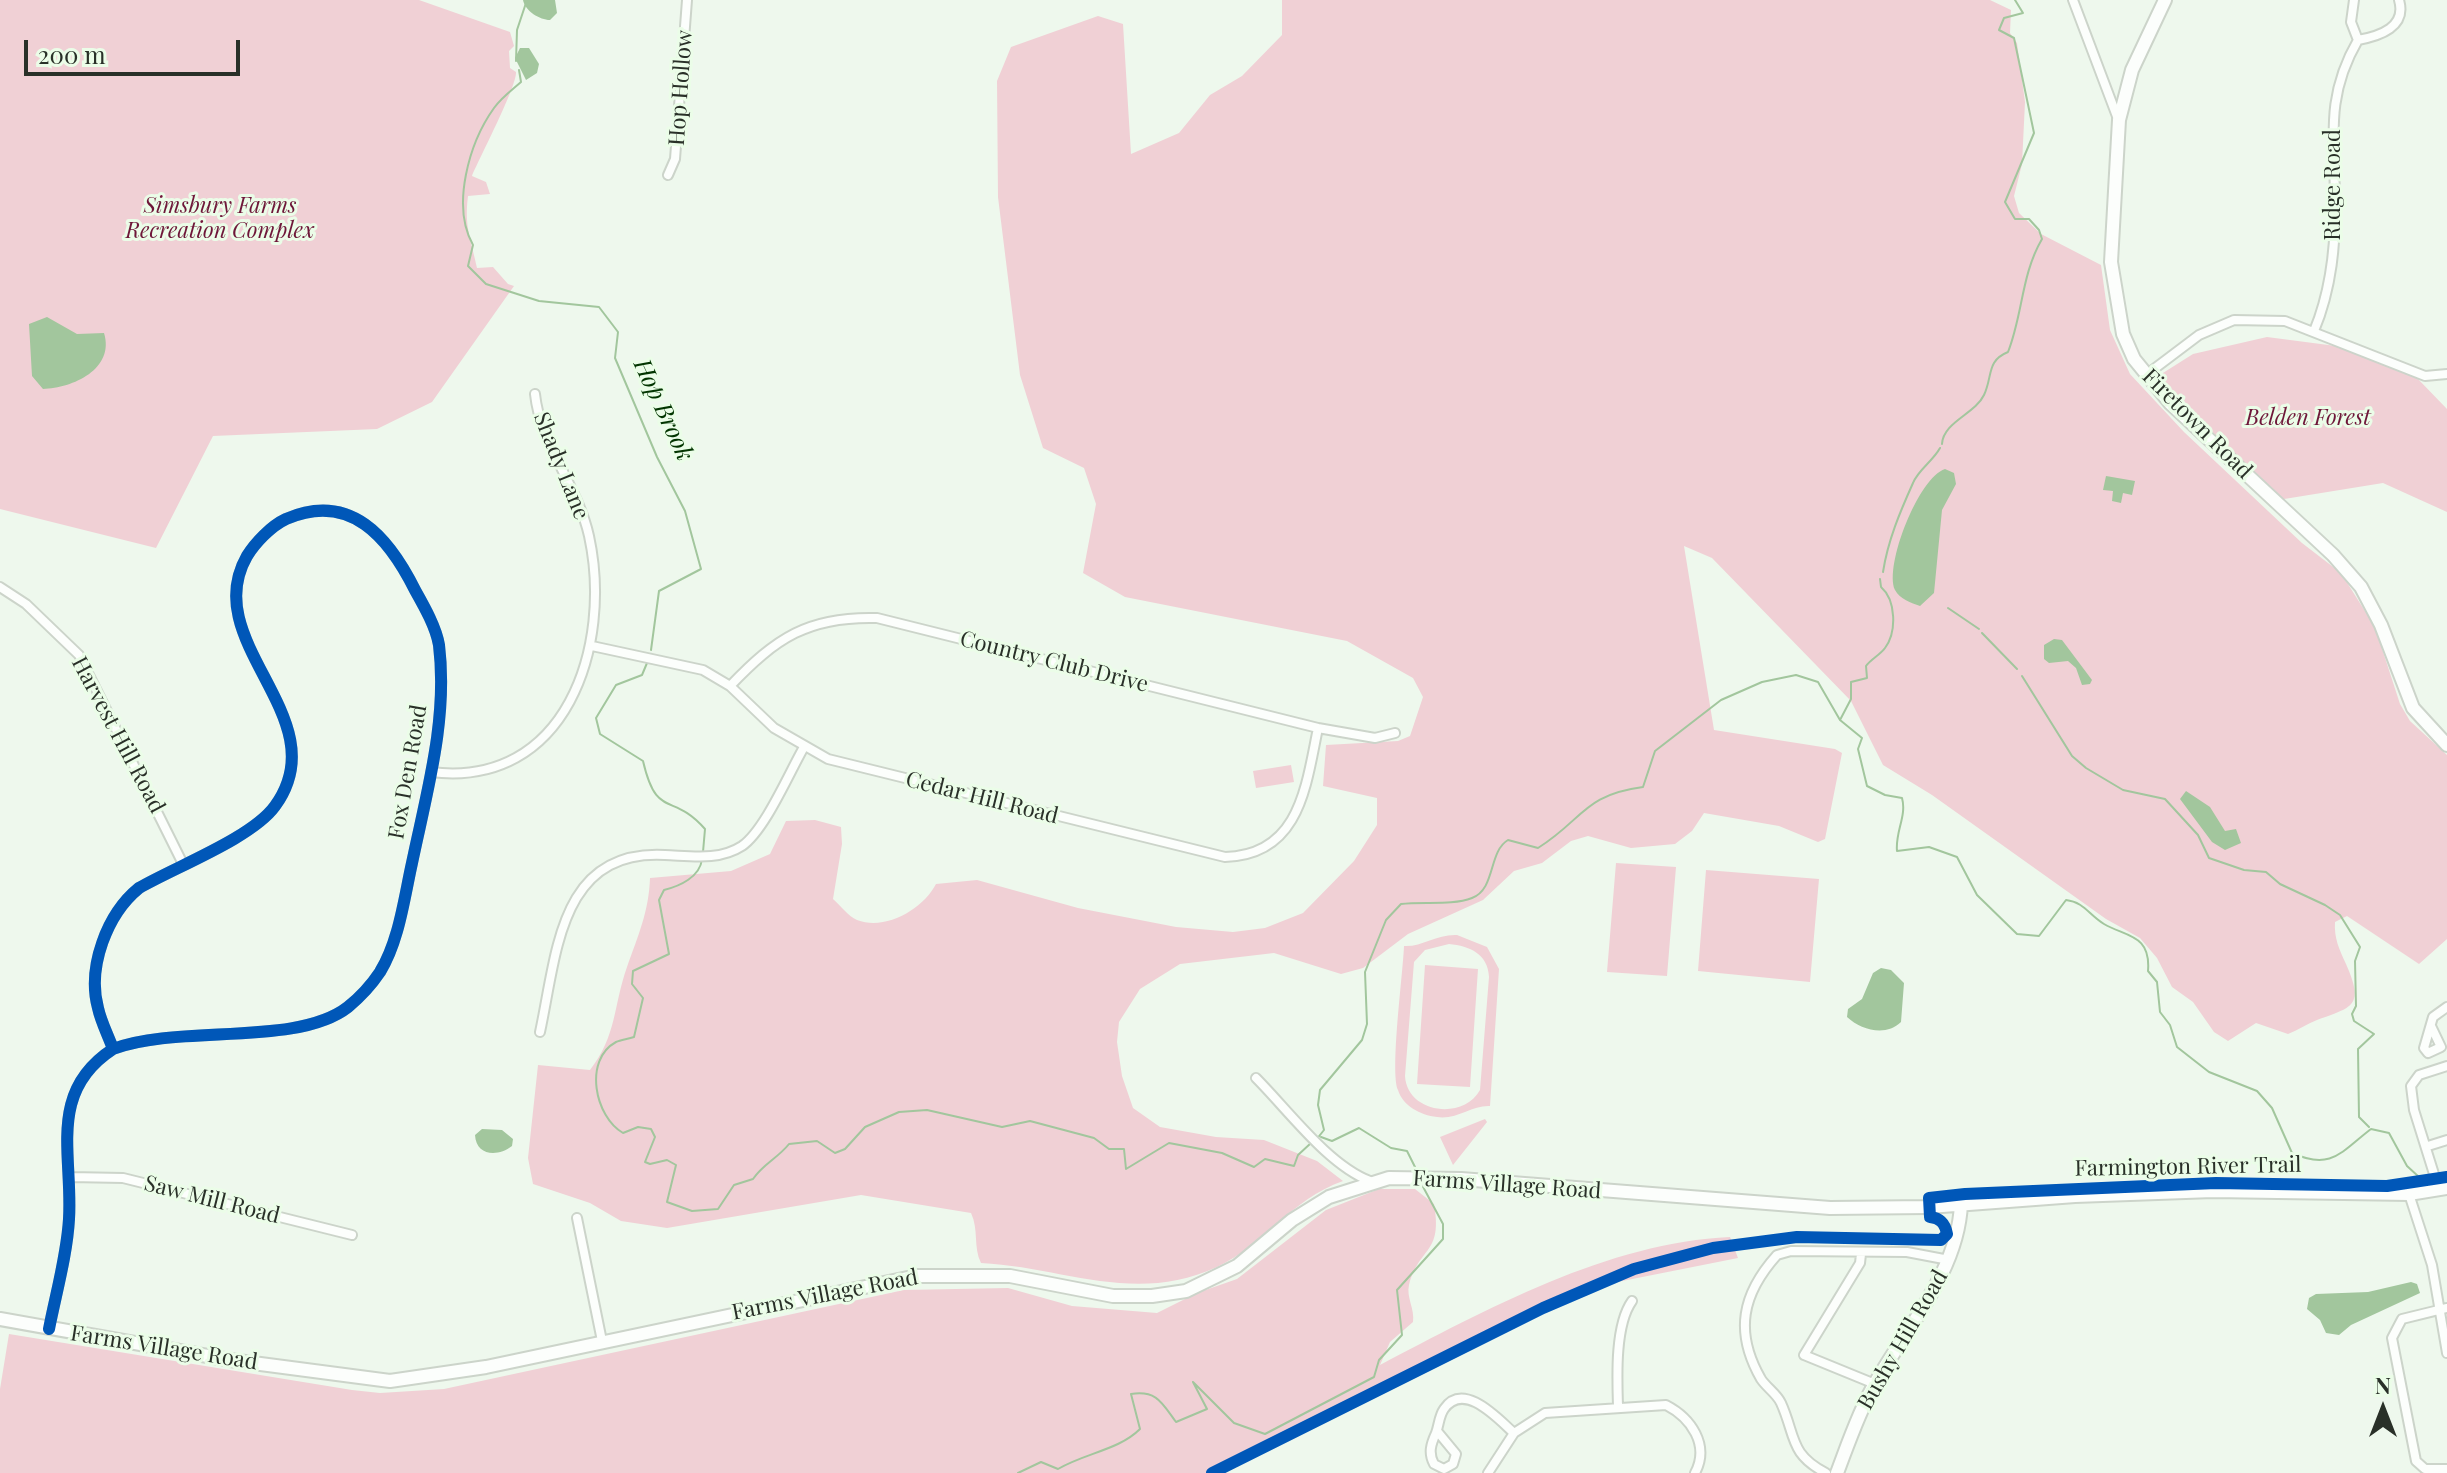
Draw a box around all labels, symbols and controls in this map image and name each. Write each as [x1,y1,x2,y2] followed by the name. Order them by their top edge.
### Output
[28,24,244,74] scale bar
[664,29,698,147] street label: Hop Hollow
[38,38,106,70] text: 200 m
[2320,129,2346,241] street label: Ridge Road
[125,193,315,244] park label: Simsbury Farms Recreation Complex
[627,354,699,466] water label: Hop Brook
[2136,363,2258,485] street label: Firetown Road
[2245,405,2371,431] park label: Belden Forest
[528,409,594,523] street label: Shady Lane
[957,626,1151,698] street label: Country Club Drive
[66,652,170,818] street label: Harvest Hill Road
[383,703,433,841] street label: Fox Den Road
[903,766,1061,830] street label: Cedar Hill Road
[2074,1152,2302,1182] street label: Farmington River Trail
[1412,1165,1602,1205] street label: Farms Village Road
[141,1170,283,1230] street label: Saw Mill Road
[730,1264,920,1326] street label: Farms Village Road
[1852,1265,1954,1415] street label: Bushy Hill Road
[69,1320,259,1376] street label: Farms Village Road
[2343,1369,2423,1449] north arrow
[2375,1370,2391,1400] text: N

